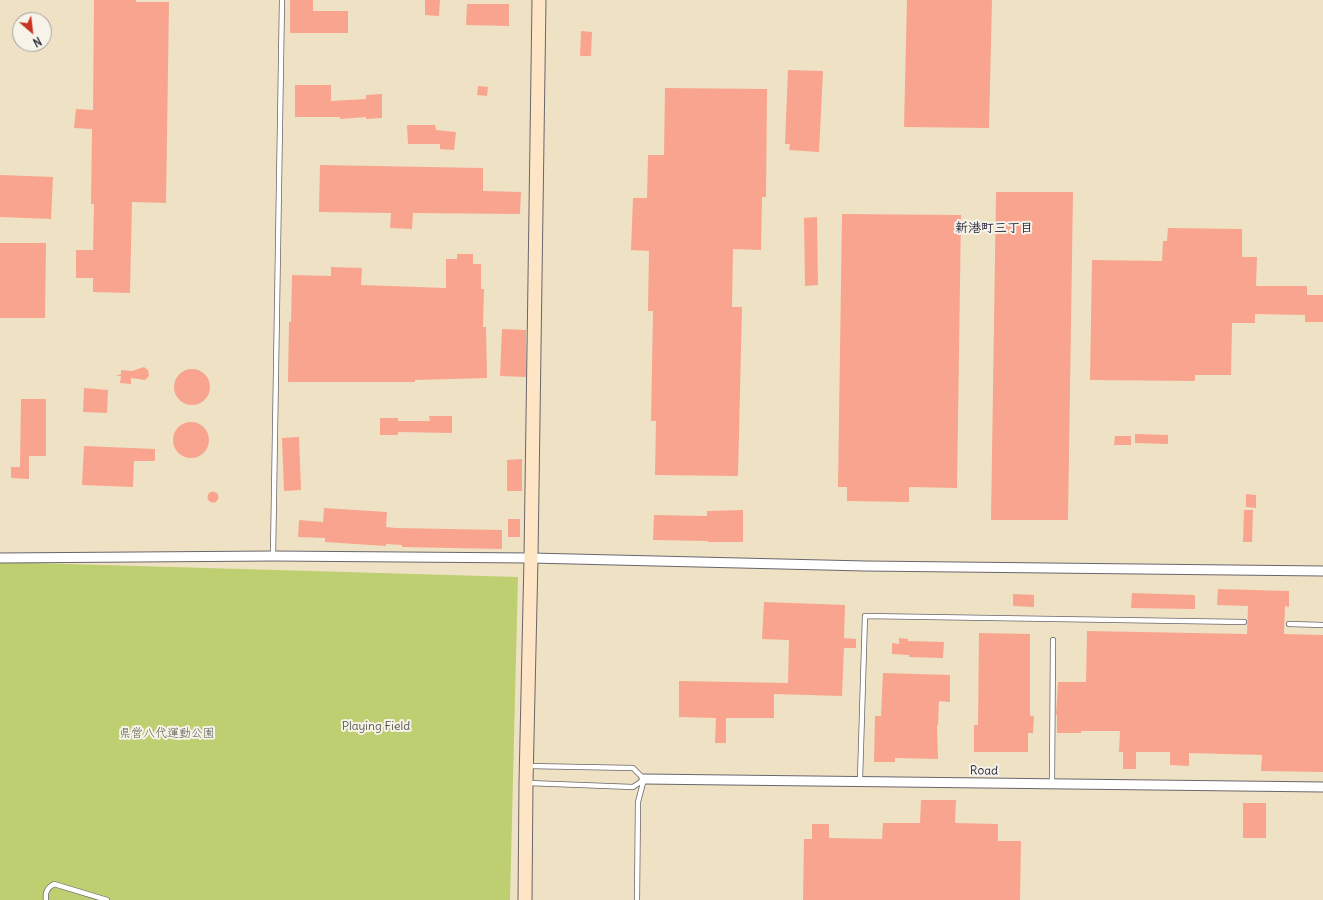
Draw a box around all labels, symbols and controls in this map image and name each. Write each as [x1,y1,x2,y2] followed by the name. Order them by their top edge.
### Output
[12,12,52,52] north arrow
[31,34,44,50] text: N
[955,220,1033,236] district label: 新港町三丁目
[342,720,410,734] park label: Playing Field
[119,727,215,741] park label: 県営八代運動公園
[970,764,998,778] street label: Road

